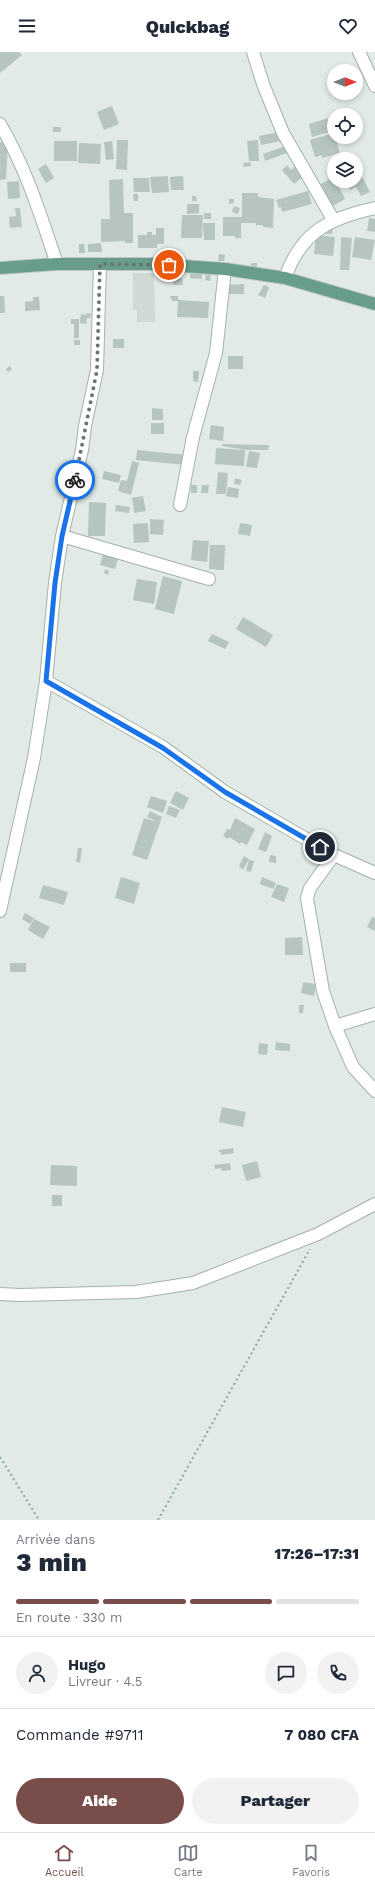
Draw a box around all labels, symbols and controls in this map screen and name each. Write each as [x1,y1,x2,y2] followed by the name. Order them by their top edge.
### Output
[16,15,38,37] icon: menu
[337,15,359,37] icon: heart
[146,16,229,37] text: Quickbag
[327,64,363,100] north arrow
[327,64,363,188] map controls
[327,108,363,144] button: locate
[327,152,363,188] button: layers
[152,248,186,282] pin
[158,254,180,276] icon: bag
[55,460,95,500] courier
[64,469,86,491] icon: bike
[303,830,337,864] pin
[309,836,331,858] icon: home
[16,1532,95,1547] text: Arrivée dans
[275,1545,359,1563] text: 17:26–17:31
[16,1547,87,1577] text: 3 min
[16,1610,123,1625] text: En route · 330 m
[16,1652,58,1694] button: person
[265,1652,307,1694] button: chat
[317,1652,359,1694] button: phone
[68,1656,106,1674] text: Hugo
[68,1674,142,1689] text: Livreur · 4.5
[16,1726,144,1744] text: Commande #9711
[284,1726,359,1744] text: 7 080 CFA
[16,1778,184,1824] button: Aide
[192,1778,359,1824] button: Partager
[45,1842,84,1879] tab: Accueil
[174,1842,203,1879] tab: Carte
[292,1842,330,1879] tab: Favoris

